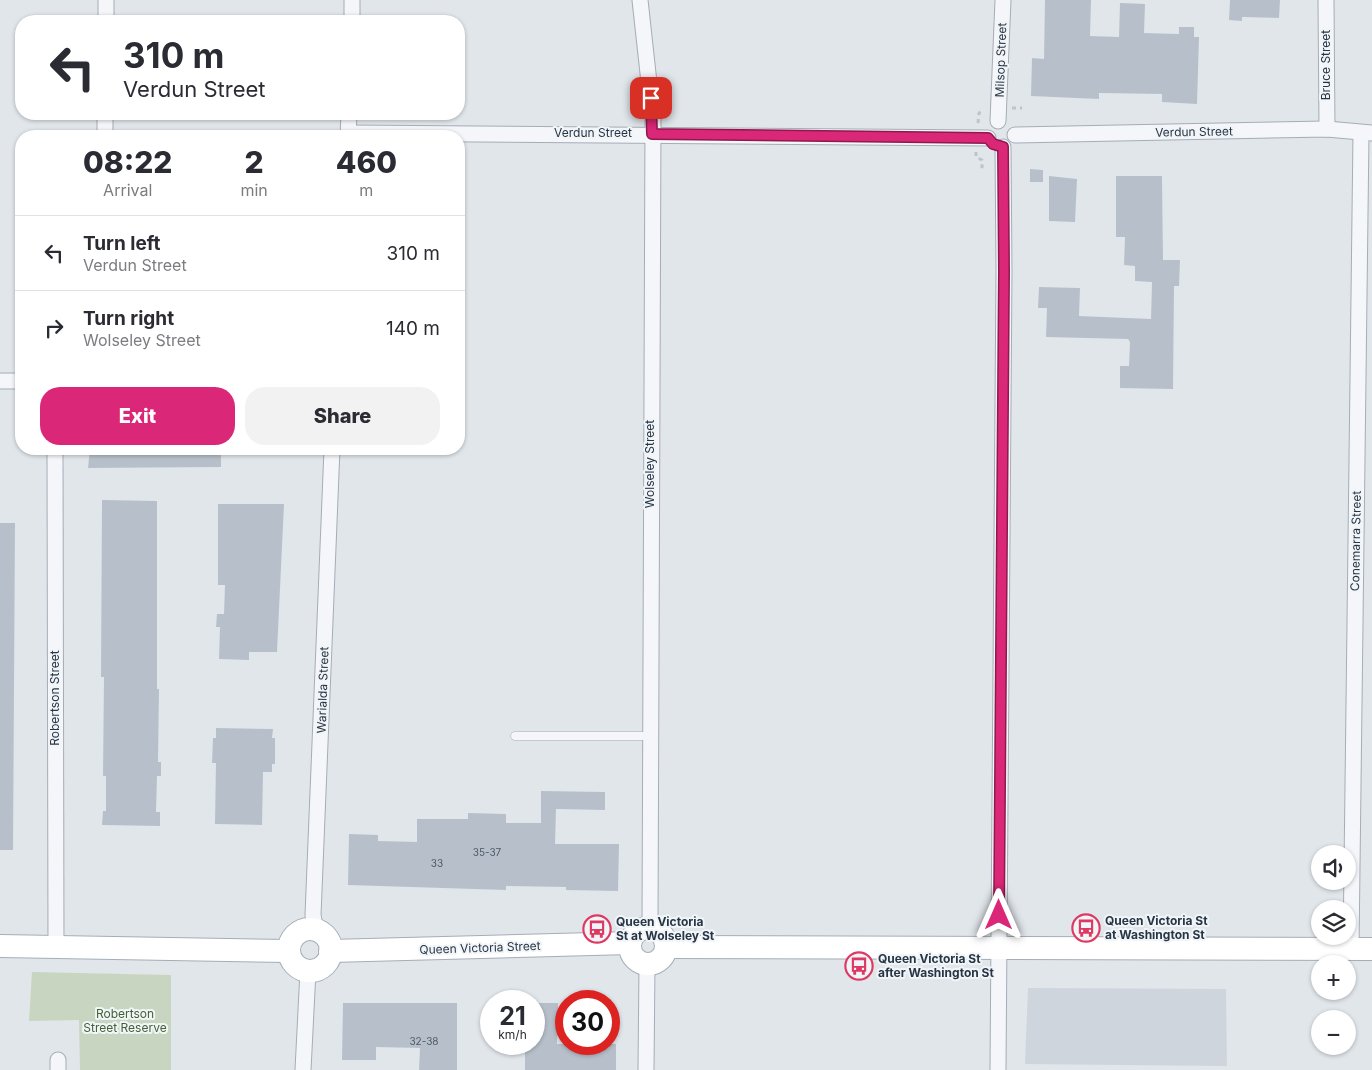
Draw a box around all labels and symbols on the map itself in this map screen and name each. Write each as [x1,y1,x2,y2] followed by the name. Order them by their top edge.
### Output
[992,22,1009,98] street label: Milsop Street
[1318,30,1333,100] street label: Bruce Street
[630,77,672,119] pin
[1155,123,1233,140] street label: Verdun Street
[554,125,632,140] street label: Verdun Street
[642,420,657,508] street label: Wolseley Street
[1347,491,1364,591] street label: Conemarra Street
[313,646,332,733] street label: Warialda Street
[47,650,62,746] street label: Robertson Street
[473,846,502,858] house number: 35-37
[431,857,443,869] house number: 33
[972,888,1024,940] position arrow
[1071,913,1101,943] bus stop icon: Queen Victoria St at Washington St
[1105,913,1208,942] place label: Queen Victoria St at Washington St
[582,914,612,944] bus stop icon: Queen Victoria St at Wolseley St
[616,914,715,943] place label: Queen Victoria St at Wolseley St
[419,938,541,957] street label: Queen Victoria Street
[844,951,874,981] bus stop icon: Queen Victoria St after Washington St
[878,951,994,980] place label: Queen Victoria St after Washington St
[555,990,620,1055] speed limit sign: 30
[83,1006,167,1035] park label: Robertson Street Reserve
[409,1035,439,1047] house number: 32-38

